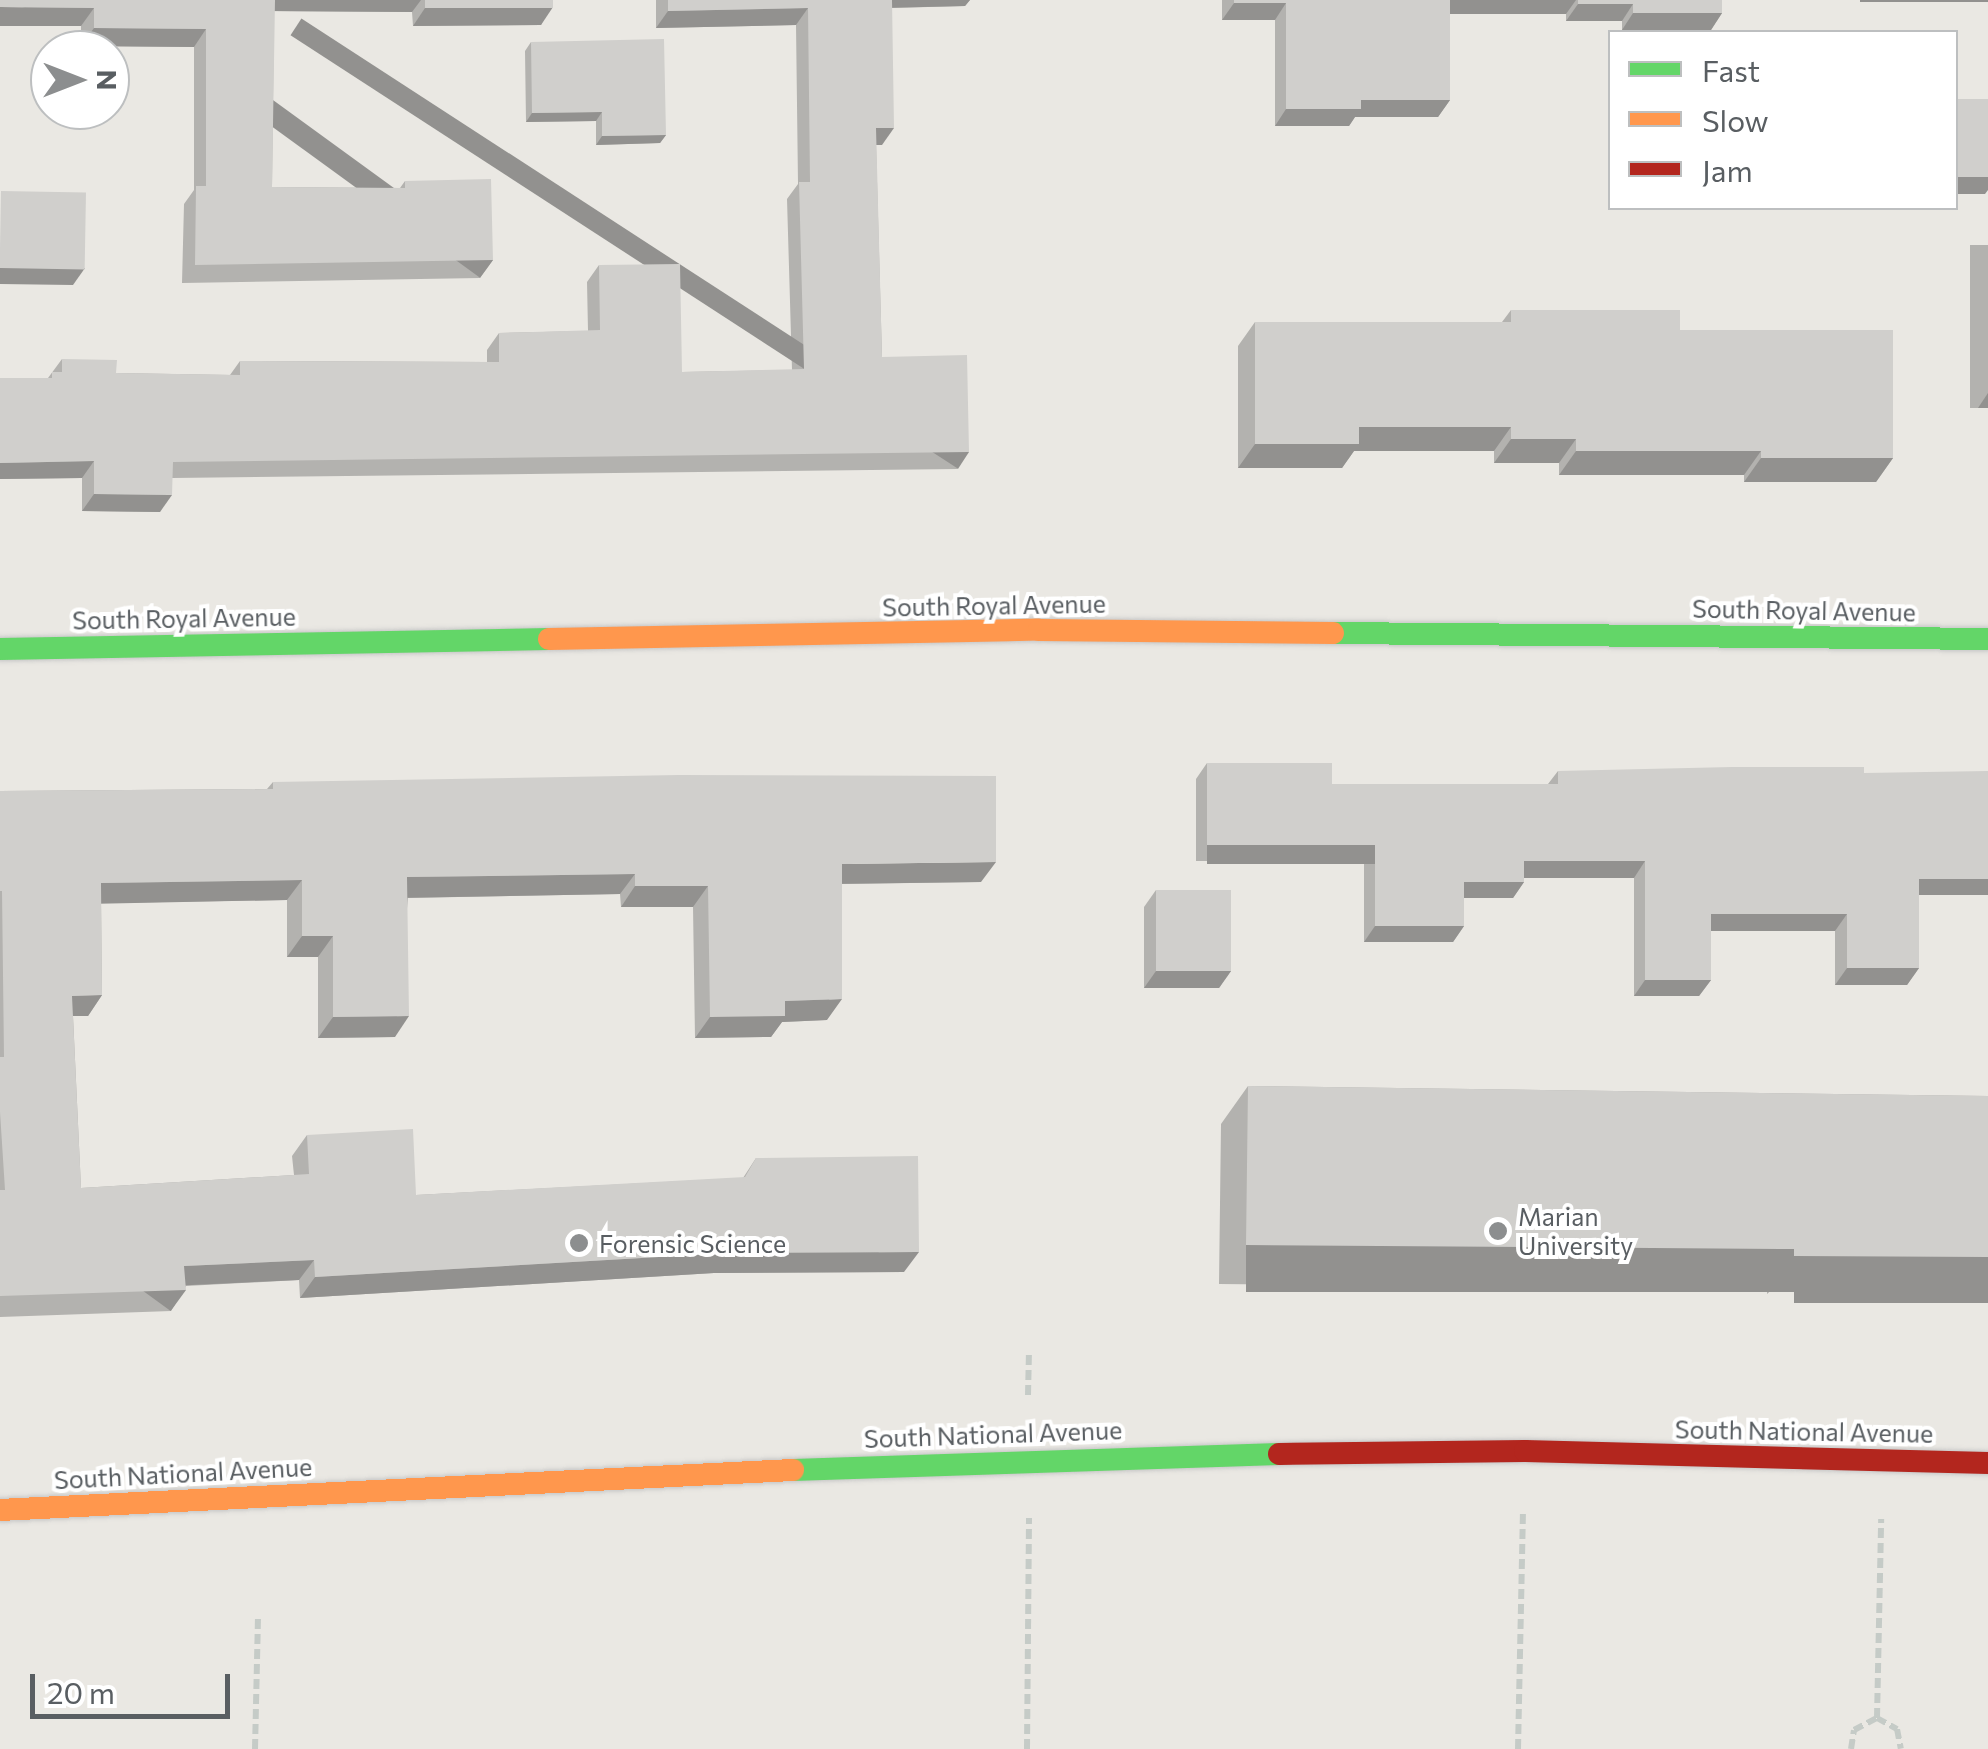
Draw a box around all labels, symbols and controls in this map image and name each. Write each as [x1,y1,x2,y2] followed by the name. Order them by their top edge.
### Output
[30,30,130,130] north arrow
[1608,30,1958,210] legend
[1702,51,1760,88] text: Fast
[91,70,125,91] text: N
[1702,101,1769,138] text: Slow
[1702,151,1753,188] text: Jam
[882,588,1106,622] street label: South Royal Avenue
[1692,593,1916,627] street label: South Royal Avenue
[72,601,296,635] street label: South Royal Avenue
[1518,1202,1633,1261] place label: Marian University
[1487,1220,1509,1242] marker: Marian University
[599,1228,786,1258] place label: Forensic Science
[568,1232,590,1254] marker: Forensic Science
[1675,1414,1933,1448] street label: South National Avenue
[863,1415,1123,1453] street label: South National Avenue
[53,1451,313,1495] street label: South National Avenue
[35,1654,235,1716] scale bar
[47,1673,115,1710] text: 20 m

